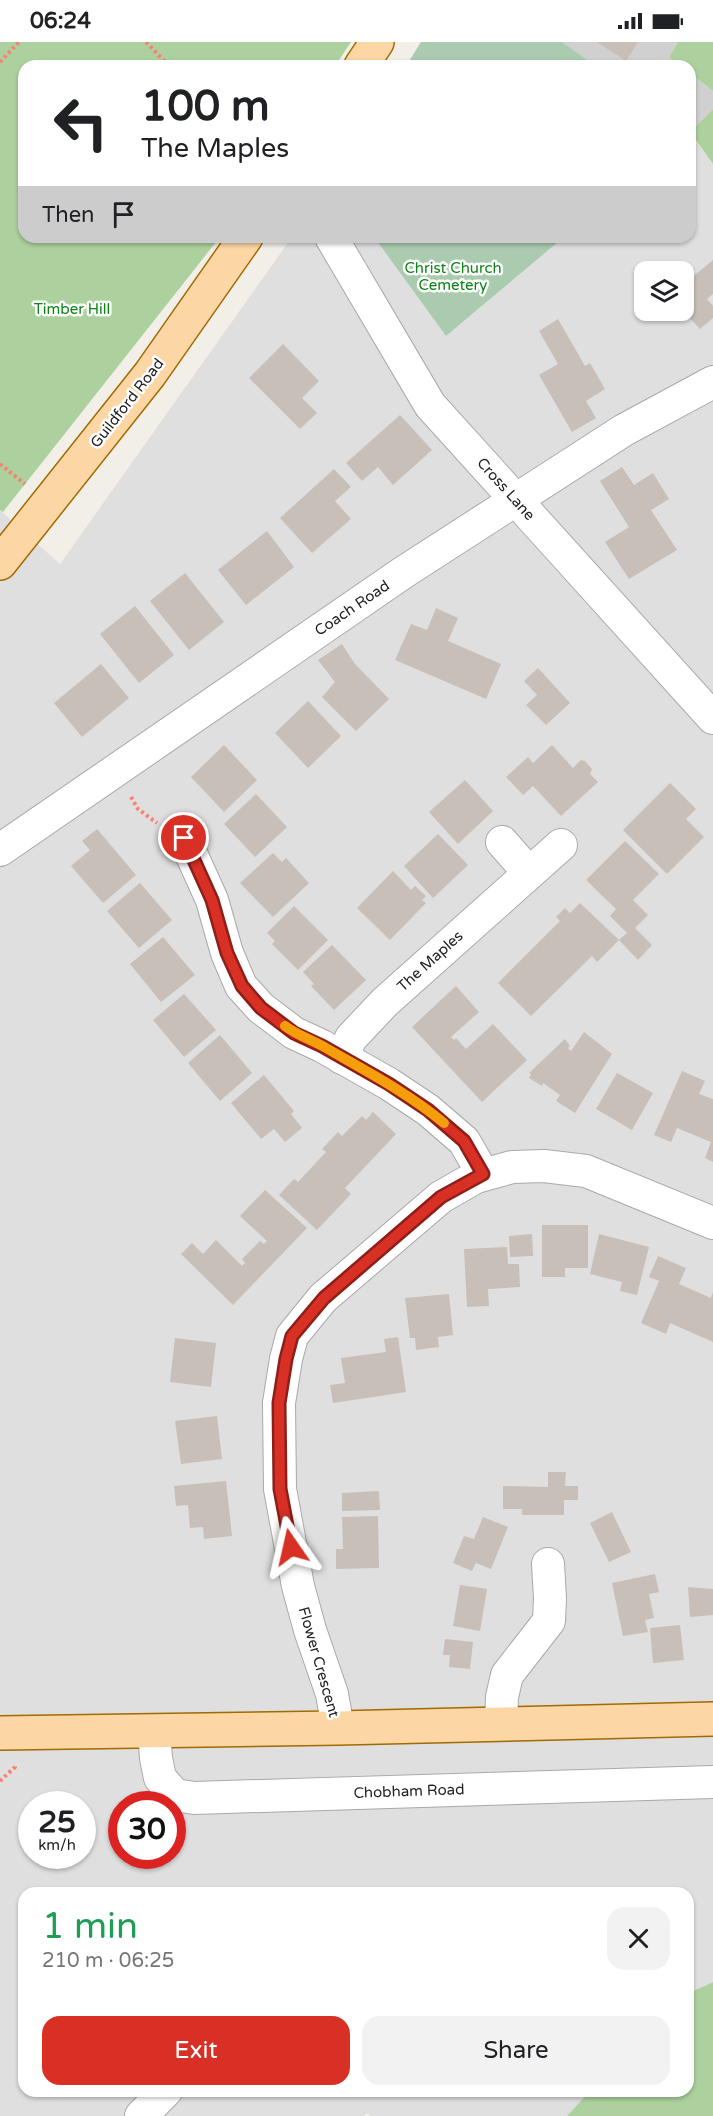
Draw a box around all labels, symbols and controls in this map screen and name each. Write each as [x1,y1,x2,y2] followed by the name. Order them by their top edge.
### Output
[30,8,91,34] text: 06:24
[141,81,270,132] text: 100 m
[42,84,120,162] icon: left
[141,132,289,165] text: The Maples
[107,198,140,231] icon: arrive
[42,202,95,228] text: Then
[404,259,502,294] park label: Christ Church Cemetery
[634,261,694,321] map controls
[634,261,694,321] button: layers
[34,300,110,318] park label: Timber Hill
[87,355,167,451] street label: Guildford Road
[473,454,539,524] street label: Cross Lane
[311,576,393,640] street label: Coach Road
[158,812,209,863] pin
[167,821,200,854] icon: arrive
[393,927,467,995] street label: The Maples
[259,1515,323,1579] position arrow
[295,1605,343,1720] street label: Flower Crescent
[353,1780,465,1802] street label: Chobham Road
[108,1791,186,1869] speed limit sign: 30
[38,1804,76,1841] text: 25
[38,1836,76,1854] text: km/h
[42,1905,138,1948] text: 1 min
[607,1907,670,1970] button: close
[42,1949,174,1973] text: 210 m · 06:25
[42,2016,350,2085] button: Exit
[362,2016,670,2085] button: Share

